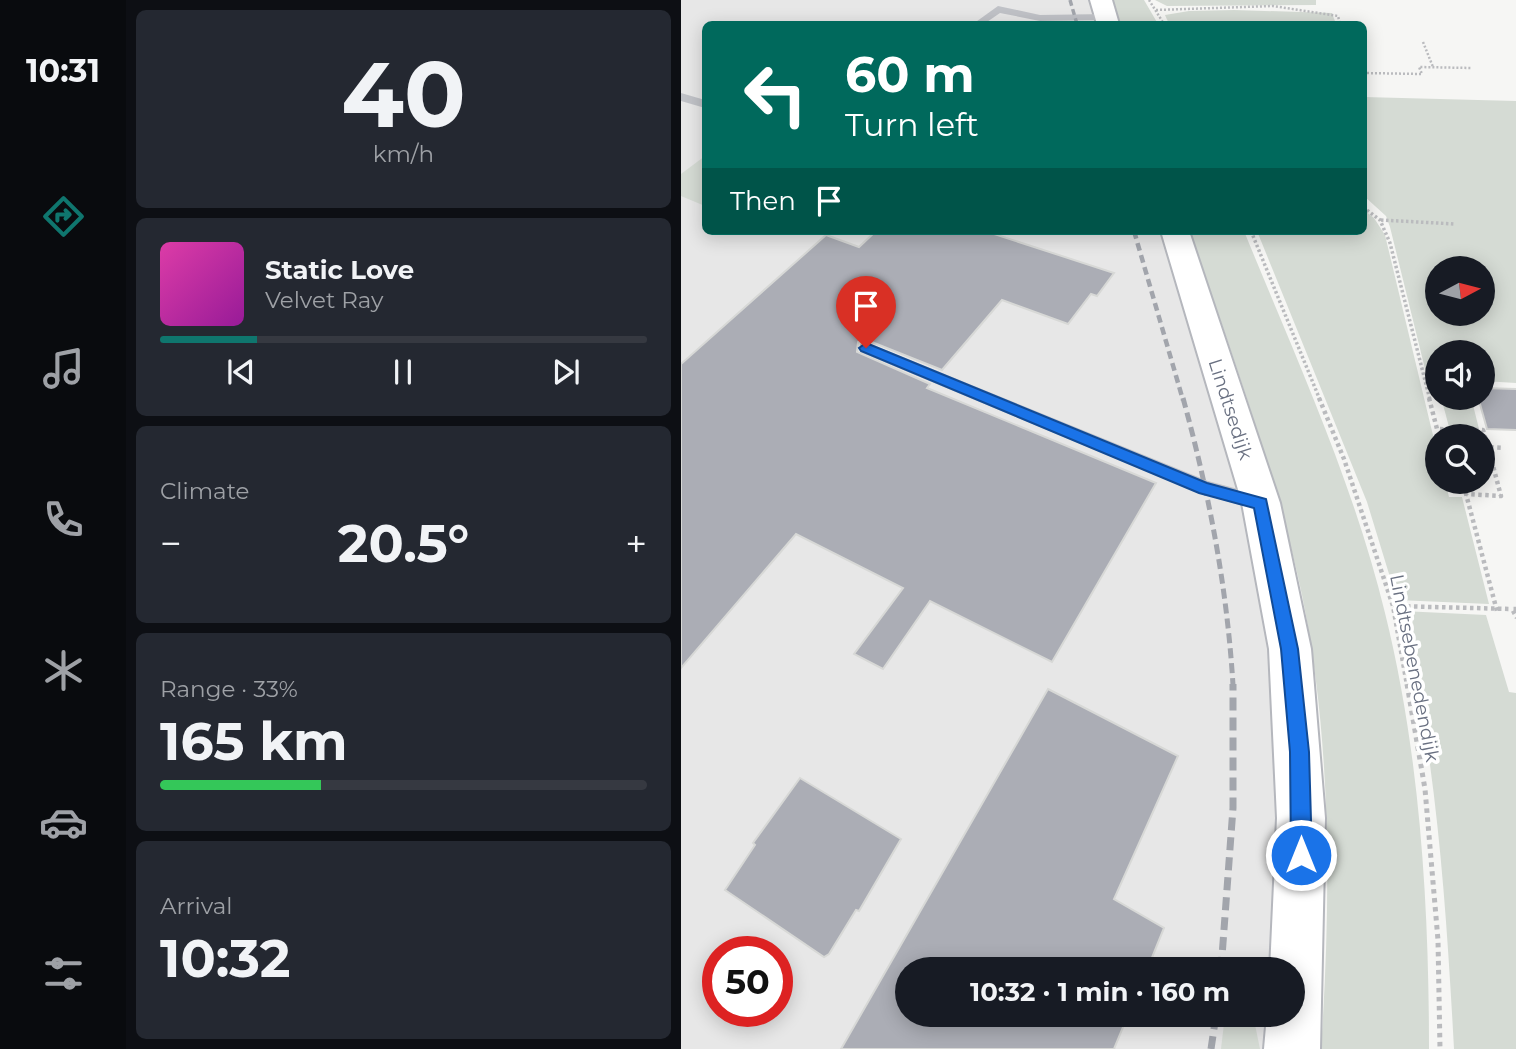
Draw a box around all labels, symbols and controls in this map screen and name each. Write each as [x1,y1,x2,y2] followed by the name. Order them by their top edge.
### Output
[341,39,466,150] text: 40
[845,45,975,104] text: 60 m
[730,49,821,140] icon: left
[26,51,100,90] text: 10:31
[845,105,979,144] text: Turn left
[373,140,434,168] text: km/h
[810,182,848,220] icon: arrive
[730,185,796,217] text: Then
[39,192,88,241] icon: directions
[265,254,414,286] text: Static Love
[1425,256,1495,326] north arrow
[1425,256,1495,494] map controls
[836,276,896,348] pin
[265,286,383,314] text: Velvet Ray
[847,287,885,325] icon: arrive
[1425,340,1495,410] button: sound
[39,344,88,393] icon: music
[222,353,260,391] icon: previous
[384,353,422,391] icon: pause
[547,353,585,391] icon: next
[1203,356,1258,463] street label: Lindtsedijk
[1425,424,1495,494] button: search
[160,477,249,505] text: Climate
[39,495,88,544] icon: phone
[338,512,469,575] text: 20.5°
[160,520,182,567] text: −
[625,520,647,567] text: +
[1385,572,1444,765] street label: Lindtsebenedendijk
[39,646,88,695] icon: climate
[160,675,298,703] text: Range · 33%
[160,710,348,773] text: 165 km
[39,798,88,847] icon: car
[1264,818,1338,892] position arrow
[160,892,233,920] text: Arrival
[160,927,291,990] text: 10:32
[702,936,793,1027] speed limit sign: 50
[39,949,88,998] icon: filters
[970,976,1230,1008] text: 10:32 · 1 min · 160 m

